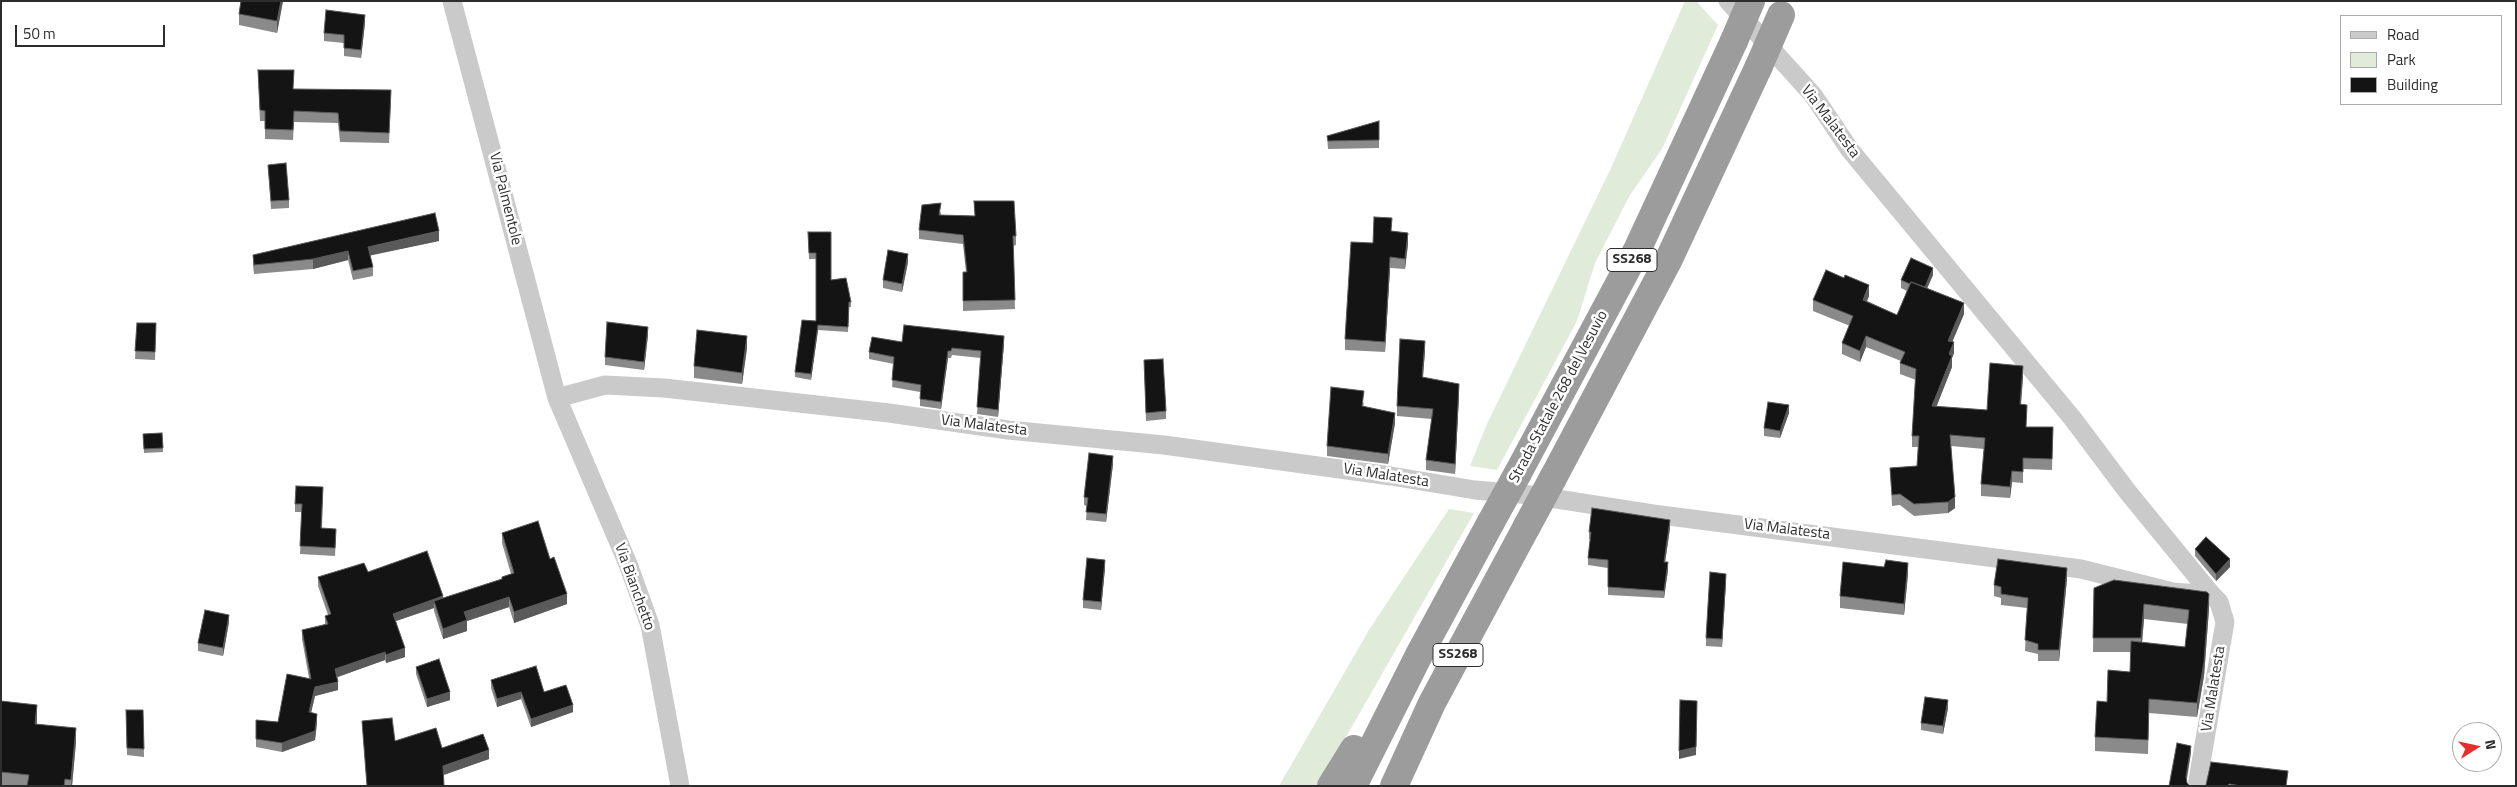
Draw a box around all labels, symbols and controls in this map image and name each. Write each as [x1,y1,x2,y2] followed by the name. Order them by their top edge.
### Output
[18,15,168,47] scale bar
[2340,15,2502,105] legend
[23,22,56,45] text: 50 m
[2387,23,2419,46] text: Road
[2387,48,2416,71] text: Park
[2387,73,2438,96] text: Building
[1797,82,1863,162] street label: Via Malatesta
[485,151,525,247] street label: Via Palmentole
[1607,248,1657,272] road number: SS268
[1506,308,1612,486] street label: Strada Statale 268 del Vesuvio
[940,412,1028,440] street label: Via Malatesta
[1342,460,1430,492] street label: Via Malatesta
[1743,516,1831,544] street label: Via Malatesta
[610,541,658,633] street label: Via Bianchetto
[1433,644,1483,666] road number: SS268
[2198,645,2230,733] street label: Via Malatesta
[2452,722,2502,772] north arrow
[2480,738,2502,751] text: N

